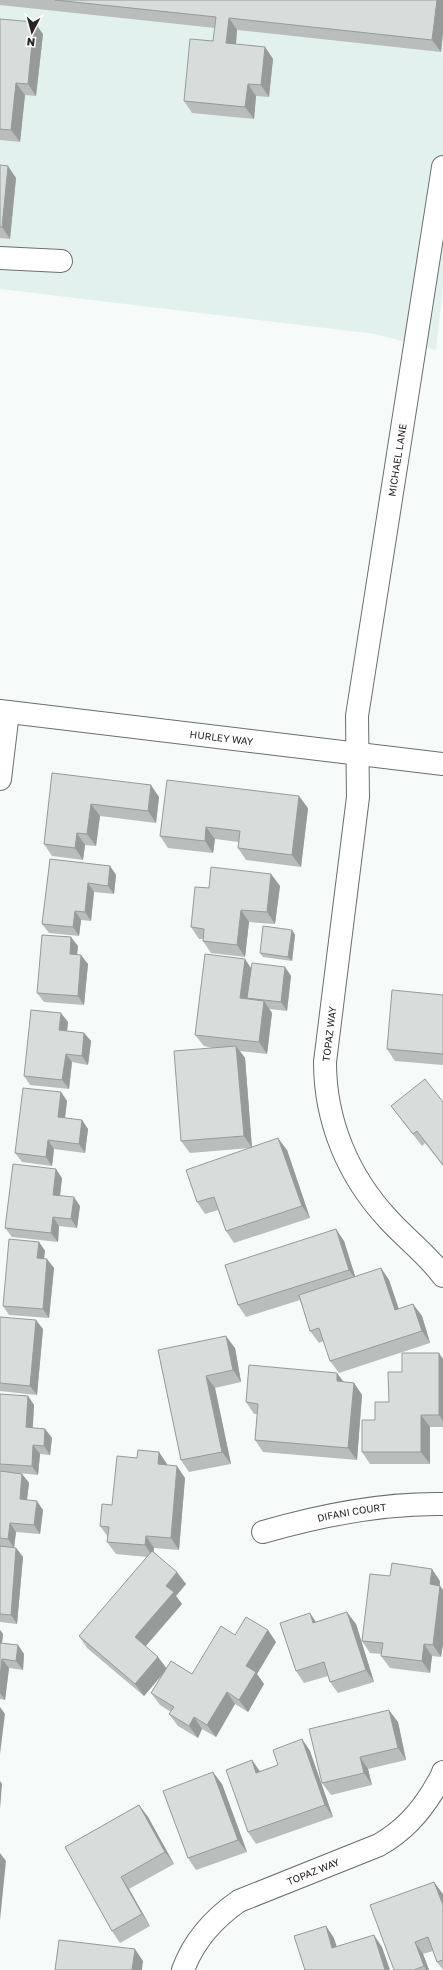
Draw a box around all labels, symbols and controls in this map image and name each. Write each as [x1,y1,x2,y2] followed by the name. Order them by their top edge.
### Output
[12,12,52,52] north arrow
[26,36,36,49] text: N
[385,423,409,497] street label: MICHAEL LANE
[189,728,254,747] street label: HURLEY WAY
[320,1005,338,1062] street label: TOPAZ WAY
[316,1501,387,1524] street label: DIFANI COURT
[285,1855,342,1887] street label: TOPAZ WAY

